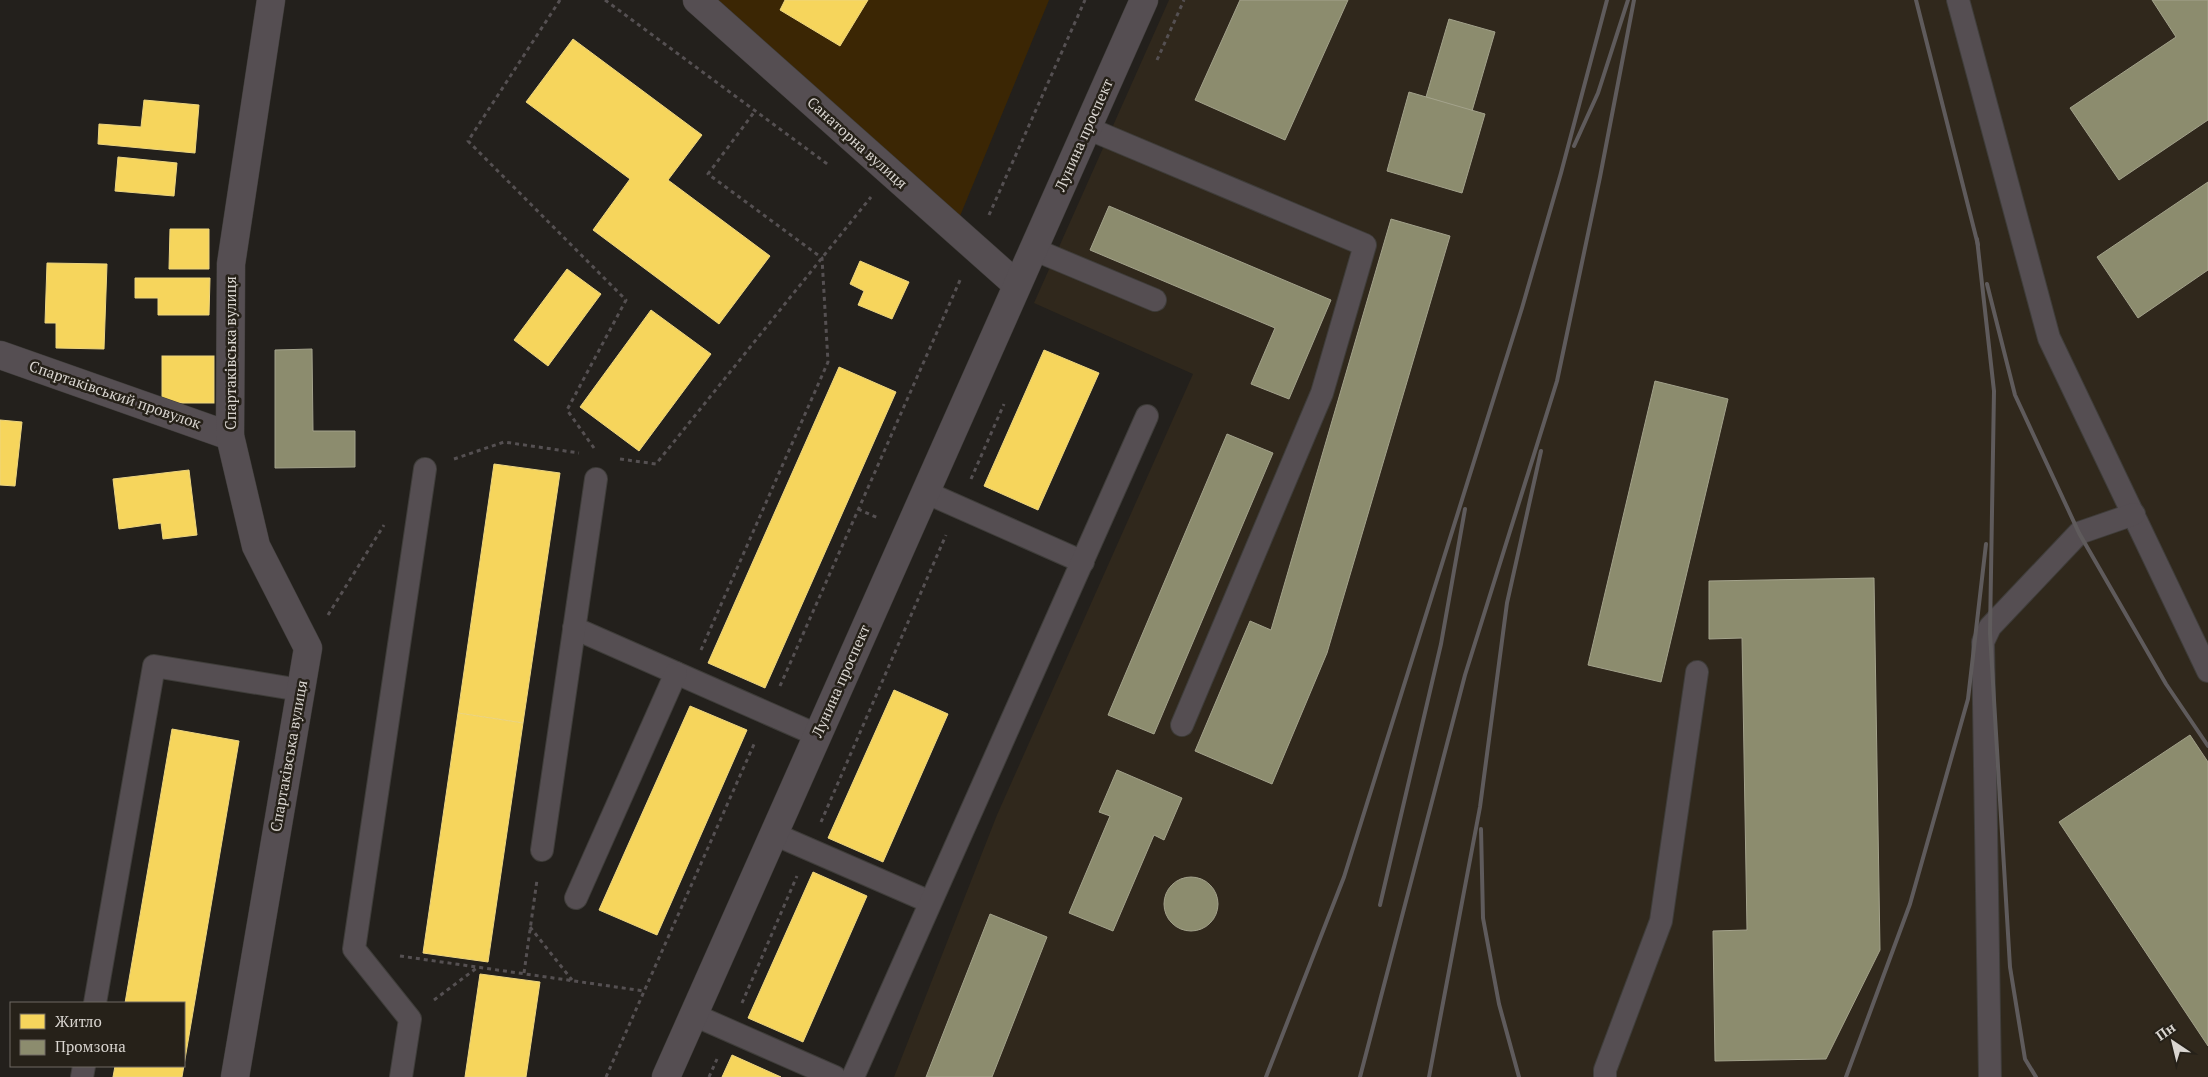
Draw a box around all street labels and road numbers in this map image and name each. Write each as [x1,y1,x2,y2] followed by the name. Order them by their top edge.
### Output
[1049,75,1117,195] street label: Лунина проспект
[803,92,912,193] street label: Санаторна вулиця
[220,276,240,430] street label: Спартаківська вулиця
[27,355,205,433] street label: Спартаківський провулок
[806,621,874,741] street label: Лунина проспект
[265,678,311,833] street label: Спартаківська вулиця

